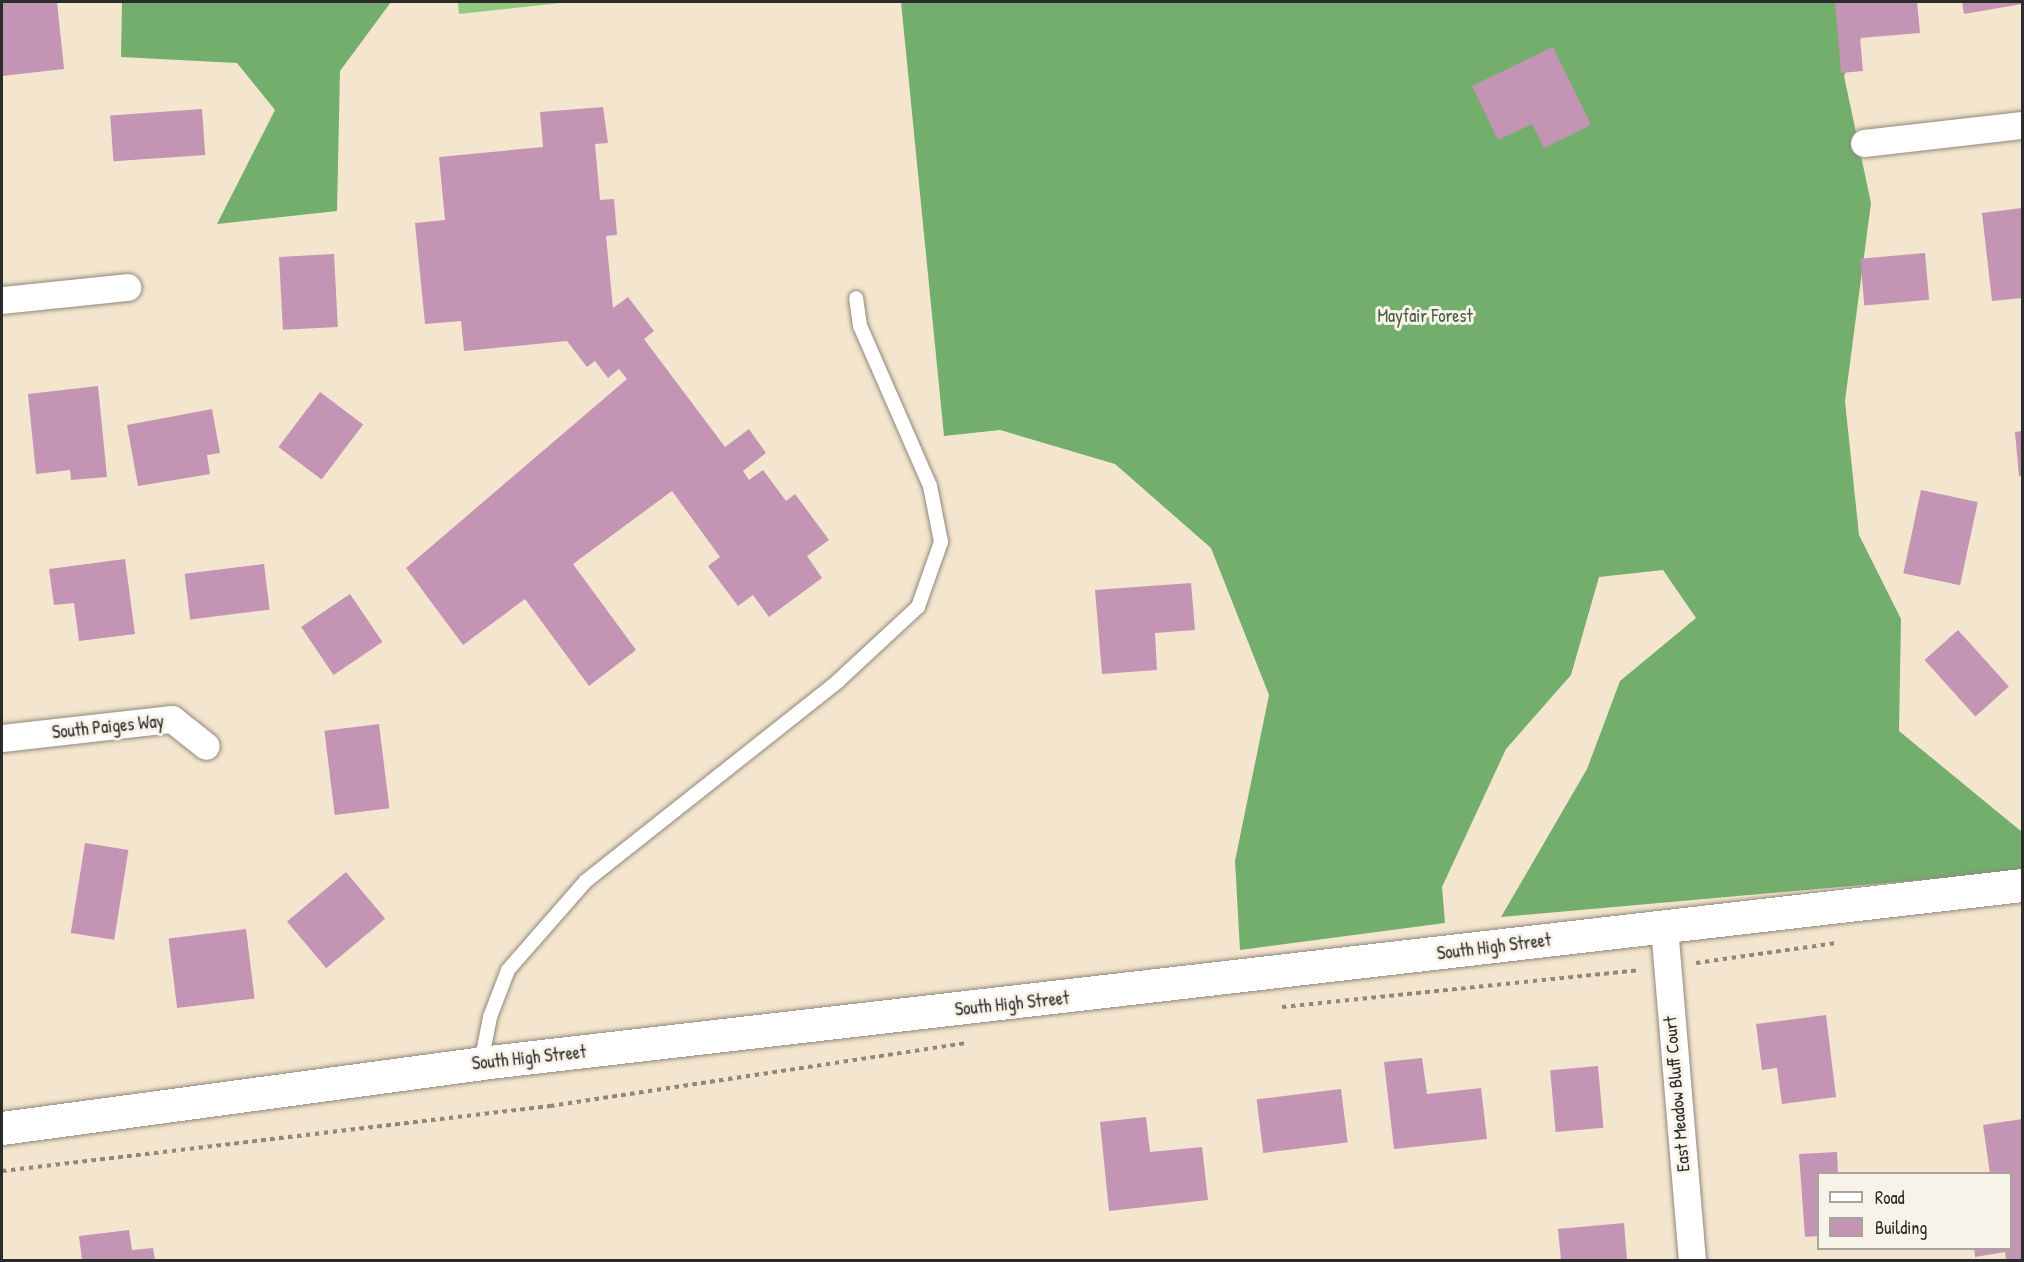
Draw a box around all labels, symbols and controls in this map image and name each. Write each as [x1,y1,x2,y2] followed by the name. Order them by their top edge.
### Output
[1377,305,1473,327] park label: Mayfair Forest
[51,710,165,744] street label: South Paiges Way
[1436,929,1552,965] street label: South High Street
[954,987,1070,1021] street label: South High Street
[1659,1015,1695,1173] street label: East Meadow Bluff Court
[471,1041,587,1075] street label: South High Street
[1817,1172,2012,1250] legend
[1875,1185,1905,1210] text: Road
[1875,1215,1927,1240] text: Building

